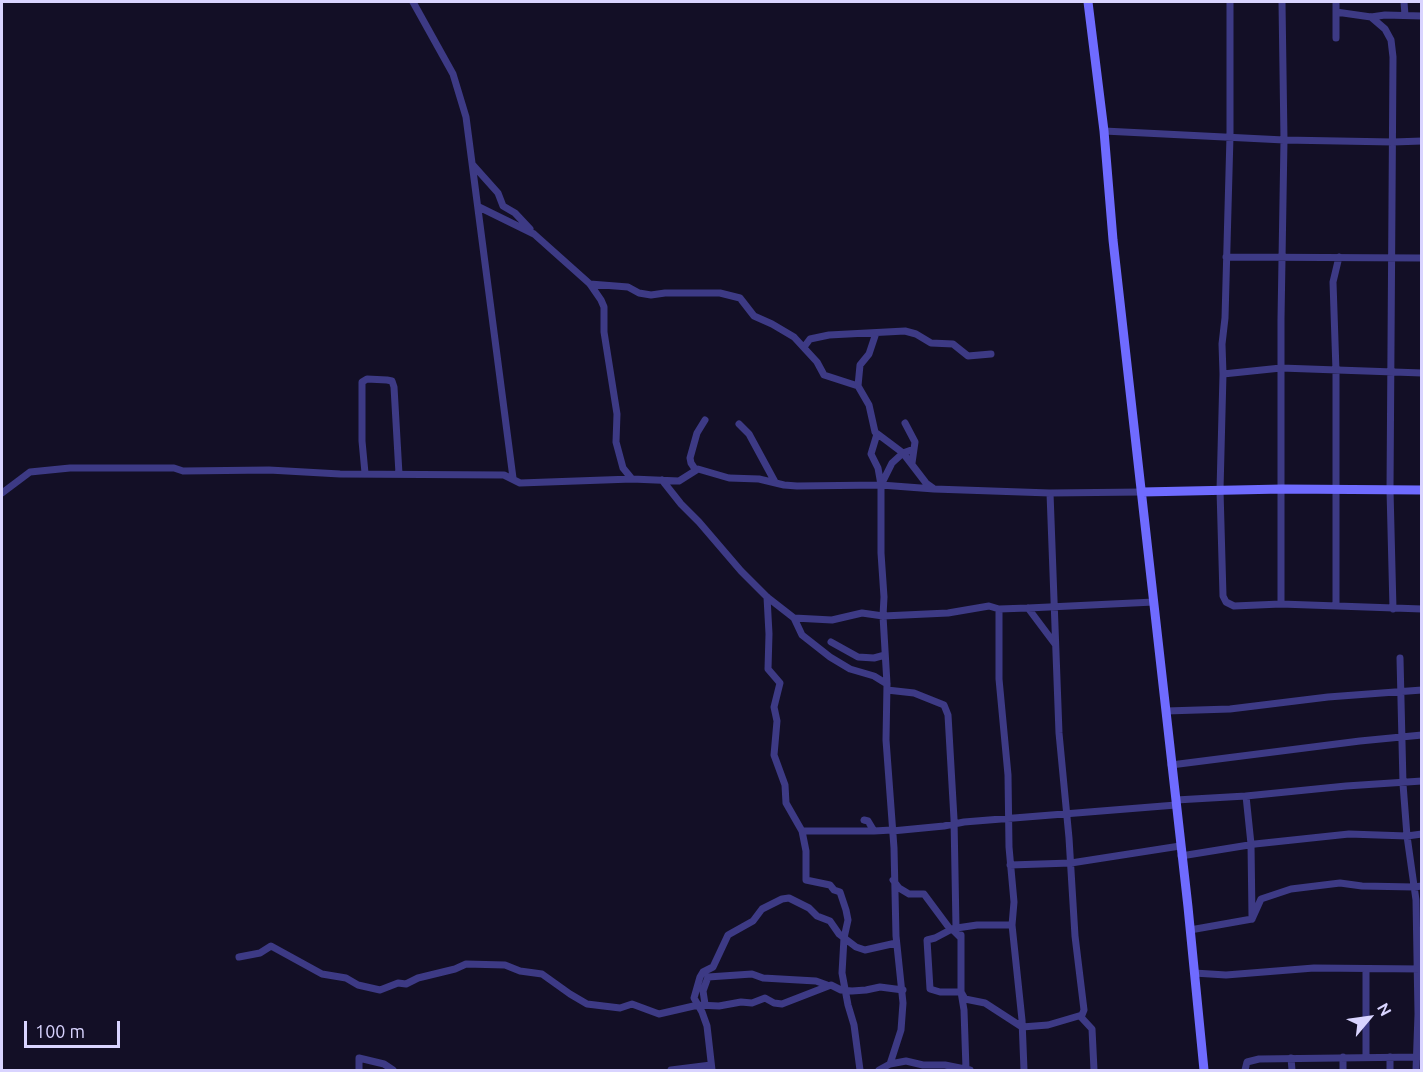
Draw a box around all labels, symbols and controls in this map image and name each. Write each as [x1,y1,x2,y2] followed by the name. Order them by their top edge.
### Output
[1339,988,1399,1048] north arrow
[1374,1000,1396,1019] text: N
[27,1009,123,1047] scale bar
[35,1021,85,1041] text: 100 m

